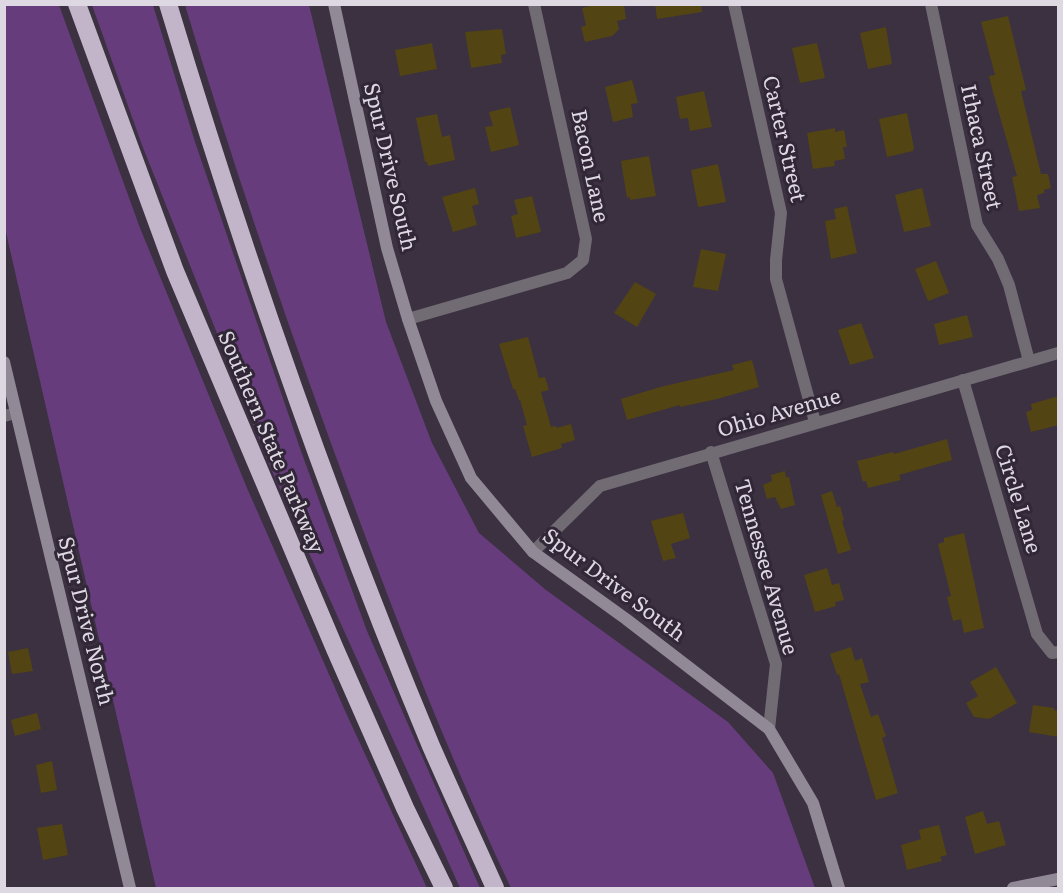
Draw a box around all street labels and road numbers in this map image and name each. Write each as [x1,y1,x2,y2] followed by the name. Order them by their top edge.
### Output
[757,72,816,205] street label: Carter Street
[358,79,427,254] street label: Spur Drive South
[955,81,1012,213] street label: Ithaca Street
[565,106,620,225] street label: Bacon Lane
[212,325,335,558] street label: Southern State Parkway
[713,378,844,443] street label: Ohio Avenue
[989,440,1052,557] street label: Circle Lane
[728,475,808,658] street label: Tennessee Avenue
[537,519,694,647] street label: Spur Drive South
[52,533,124,708] street label: Spur Drive North

